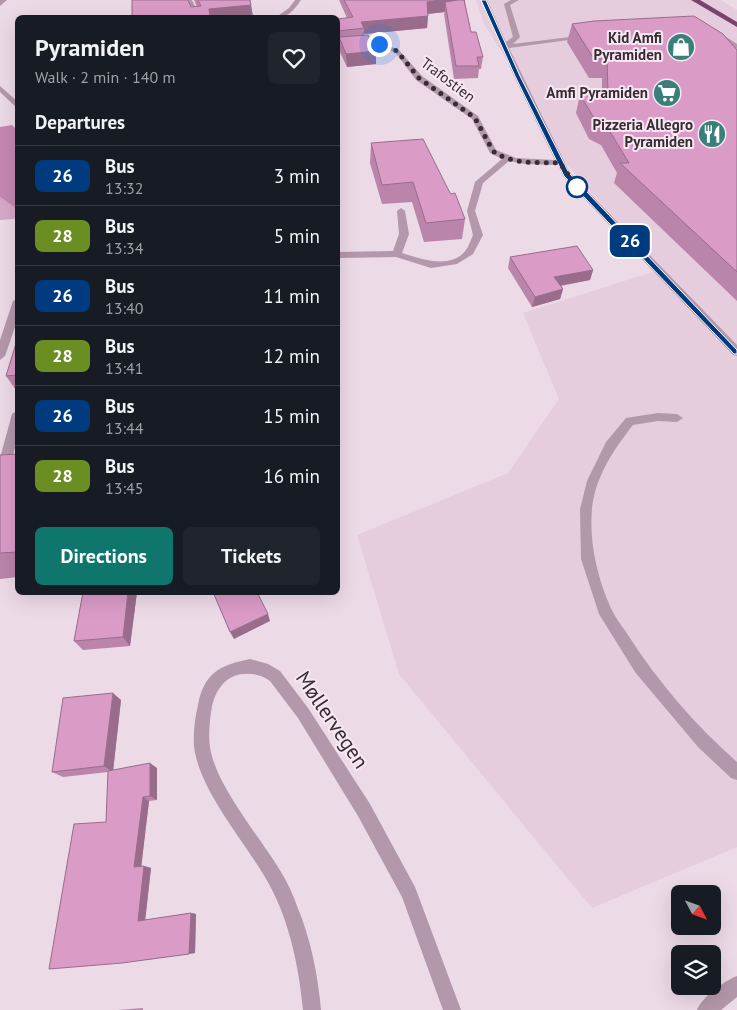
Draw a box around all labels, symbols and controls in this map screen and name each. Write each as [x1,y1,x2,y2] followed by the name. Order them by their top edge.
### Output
[594,28,662,64] place label: Kid Amfi Pyramiden
[35,32,145,63] text: Pyramiden
[268,32,320,84] button: heart
[367,32,392,57] your location
[666,32,696,62] shop icon: Kid Amfi Pyramiden
[417,53,479,106] street label: Trafostien
[35,67,175,87] text: Walk · 2 min · 140 m
[652,78,682,108] supermarket icon: Amfi Pyramiden
[546,83,648,102] place label: Amfi Pyramiden
[35,110,125,134] text: Departures
[592,115,693,151] place label: Pizzeria Allegro Pyramiden
[697,119,727,149] restaurant icon: Pizzeria Allegro Pyramiden
[105,154,134,178] text: Bus
[52,164,73,187] text: 26
[274,164,320,188] text: 3 min
[566,176,588,198] unlabelled marker
[105,178,143,198] text: 13:32
[105,214,134,238] text: Bus
[52,224,73,247] text: 28
[274,224,320,248] text: 5 min
[608,225,652,257] line badge: 26
[620,229,640,252] text: 26
[105,238,143,258] text: 13:34
[105,274,134,298] text: Bus
[52,284,73,307] text: 26
[263,284,320,308] text: 11 min
[105,298,143,318] text: 13:40
[105,334,134,358] text: Bus
[52,344,73,367] text: 28
[263,344,320,368] text: 12 min
[105,358,143,378] text: 13:41
[105,394,134,418] text: Bus
[52,404,73,427] text: 26
[263,404,320,428] text: 15 min
[105,418,143,438] text: 13:44
[105,454,134,478] text: Bus
[52,464,73,487] text: 28
[263,464,320,488] text: 16 min
[105,478,143,498] text: 13:45
[35,527,173,585] button: Directions
[183,527,320,585] button: Tickets
[290,666,375,774] street label: Møllervegen
[671,885,721,935] north arrow
[671,885,721,995] map controls
[671,945,721,995] button: layers

